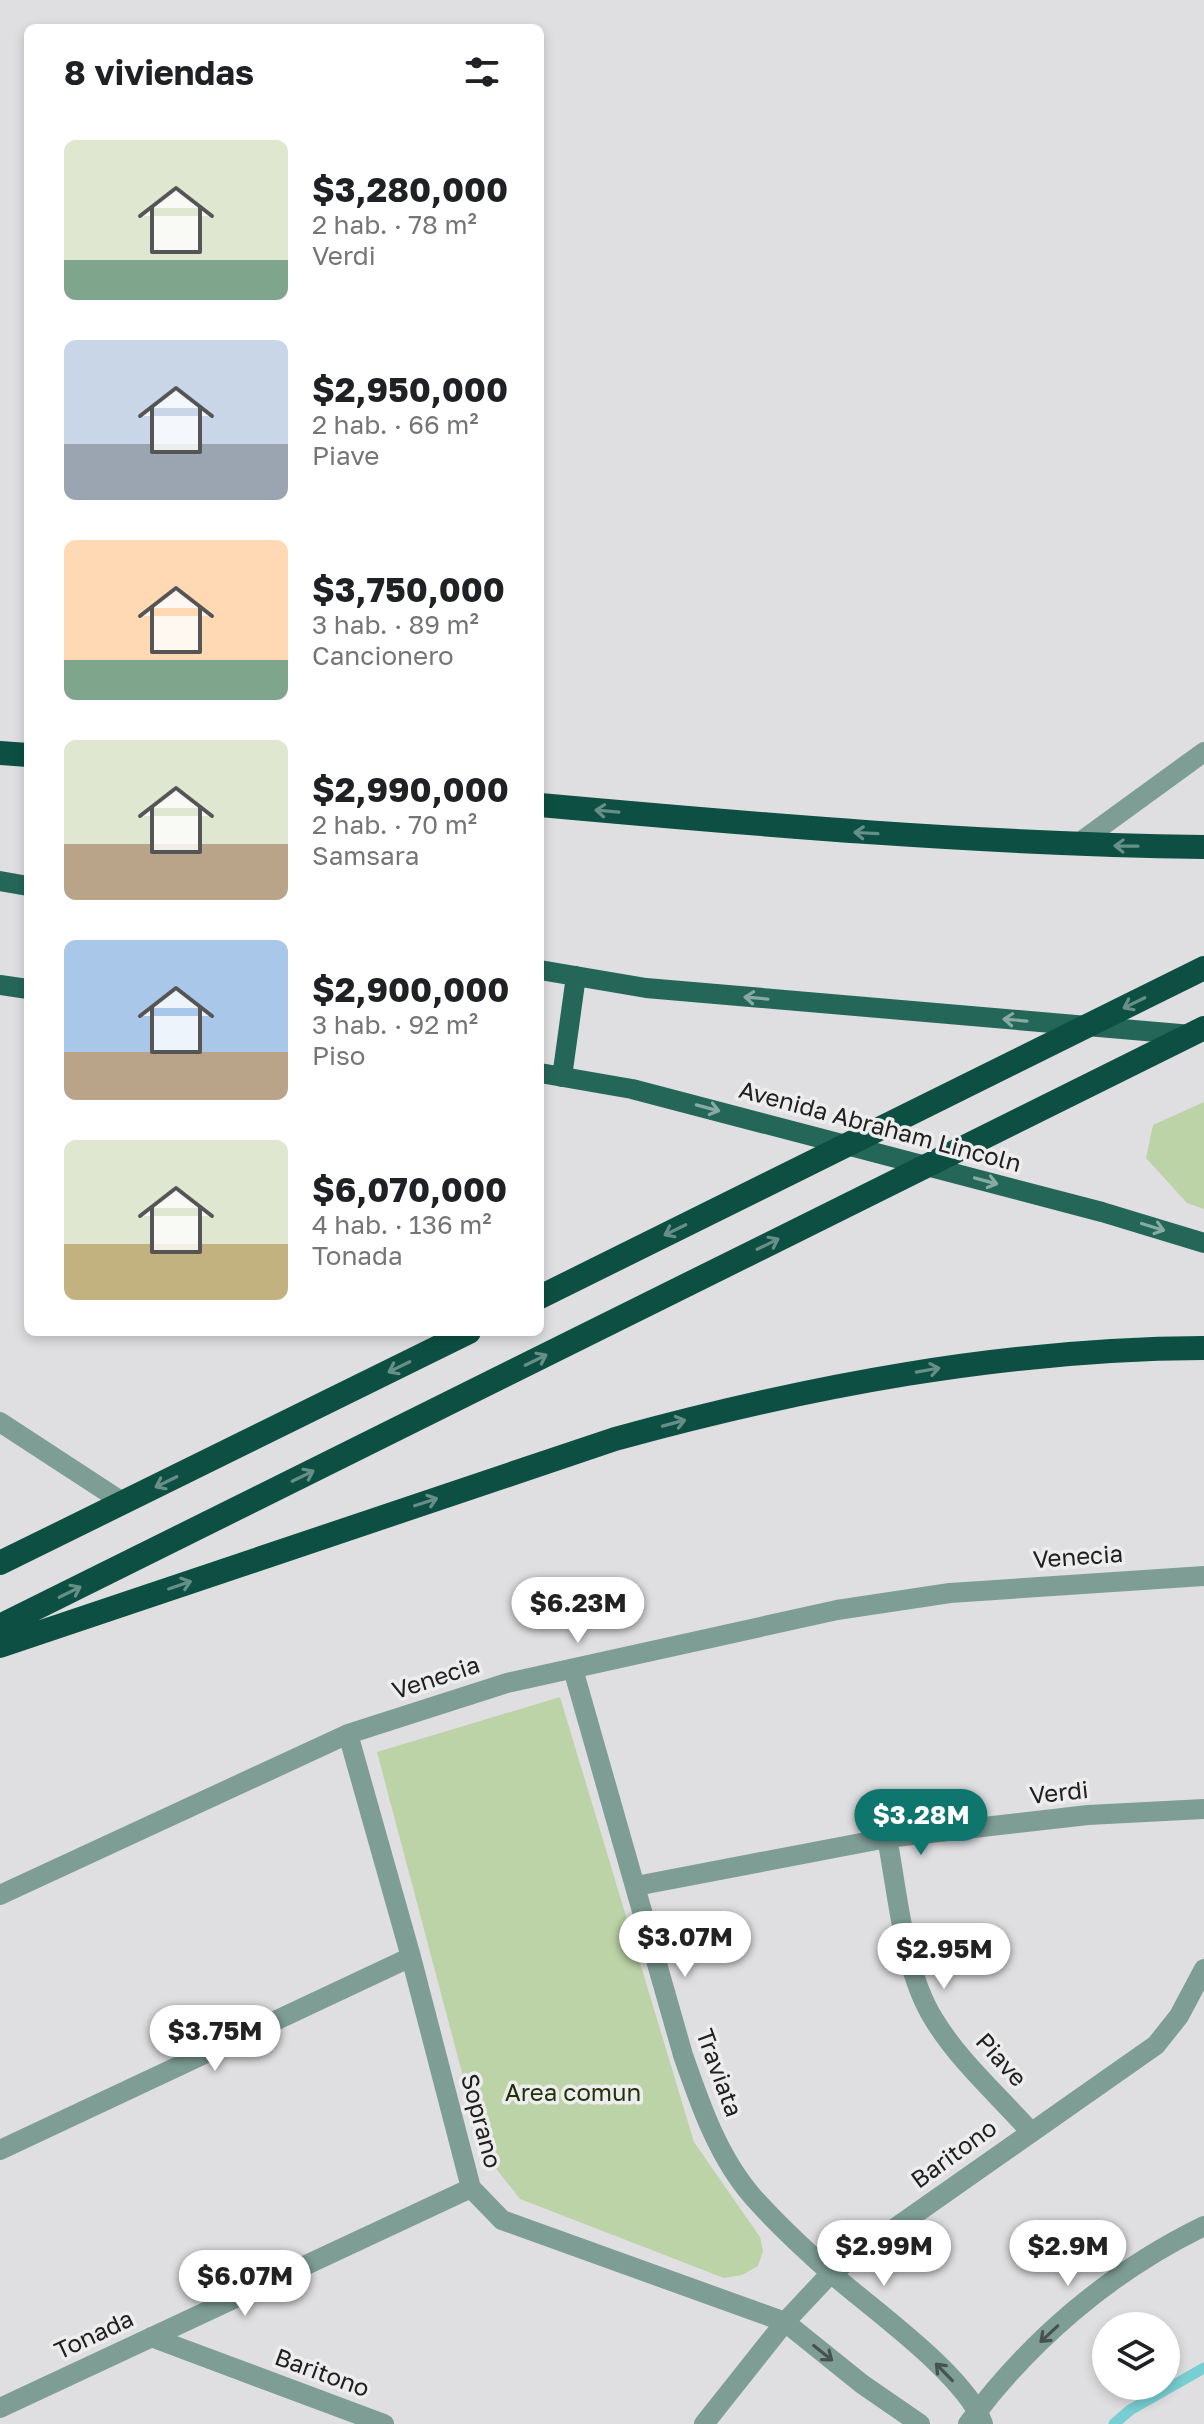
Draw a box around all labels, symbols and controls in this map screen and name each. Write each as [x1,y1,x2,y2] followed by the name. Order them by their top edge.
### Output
[460,50,504,94] icon: filters
[64,52,254,92] text: 8 viviendas
[312,169,508,209] text: $3,280,000
[128,172,224,268] icon: home
[312,209,477,240] text: 2 hab. · 78 m²
[312,240,376,271] text: Verdi
[312,369,508,409] text: $2,950,000
[128,372,224,468] icon: home
[312,409,479,440] text: 2 hab. · 66 m²
[312,440,379,471] text: Piave
[312,569,505,609] text: $3,750,000
[128,572,224,668] icon: home
[312,609,479,640] text: 3 hab. · 89 m²
[312,640,454,671] text: Cancionero
[312,769,509,809] text: $2,990,000
[128,772,224,868] icon: home
[594,803,621,818] one-way arrow
[312,809,477,840] text: 2 hab. · 70 m²
[853,825,880,840] one-way arrow
[1113,838,1140,854] one-way arrow
[312,840,419,871] text: Samsara
[312,969,509,1009] text: $2,900,000
[128,972,224,1068] icon: home
[743,990,770,1005] one-way arrow
[1123,995,1147,1011] one-way arrow
[312,1009,478,1040] text: 3 hab. · 92 m²
[1002,1012,1029,1027] one-way arrow
[312,1040,365,1071] text: Piso
[736,1074,1025,1177] street label: Avenida Abraham Lincoln
[694,1102,720,1117] one-way arrow
[312,1169,507,1209] text: $6,070,000
[128,1172,224,1268] icon: home
[973,1175,999,1190] one-way arrow
[312,1209,492,1240] text: 4 hab. · 136 m²
[1140,1221,1165,1235] one-way arrow
[664,1223,688,1238] one-way arrow
[756,1236,780,1252] one-way arrow
[312,1240,403,1271] text: Tonada
[523,1352,547,1367] one-way arrow
[388,1359,412,1375] one-way arrow
[915,1361,941,1376] one-way arrow
[660,1415,686,1430] one-way arrow
[290,1468,314,1483] one-way arrow
[155,1475,179,1490] one-way arrow
[414,1494,439,1509] one-way arrow
[1032,1538,1124,1573] street label: Venecia
[167,1577,192,1591] one-way arrow
[513,1577,643,1645] pin: $6.23M
[57,1583,81,1599] one-way arrow
[529,1587,627,1618] text: $6.23M
[388,1649,483,1704] street label: Venecia
[1028,1774,1090,1809] street label: Verdi
[856,1789,986,1857] pin: $3.28M
[872,1799,970,1830] text: $3.28M
[620,1911,750,1979] pin: $3.07M
[637,1921,733,1952] text: $3.07M
[879,1923,1009,1991] pin: $2.95M
[895,1933,993,1964] text: $2.95M
[150,2005,280,2073] pin: $3.75M
[168,2015,262,2046] text: $3.75M
[691,2025,750,2120] street label: Traviata
[971,2026,1034,2092] street label: Piave
[456,2070,509,2171] street label: Soprano
[505,2077,641,2106] park label: Area comun
[905,2112,1002,2193] street label: Baritono
[819,2220,949,2288] pin: $2.99M
[1012,2220,1124,2288] pin: $2.9M
[835,2230,933,2261] text: $2.99M
[1027,2230,1109,2261] text: $2.9M
[180,2250,310,2318] pin: $6.07M
[197,2260,293,2291] text: $6.07M
[49,2303,137,2364] street label: Tonada
[1092,2312,1180,2400] map controls
[1092,2312,1180,2400] button: layers
[1039,2324,1059,2342] one-way arrow
[271,2341,374,2402] street label: Baritono
[812,2344,833,2362] one-way arrow
[935,2363,954,2382] one-way arrow

